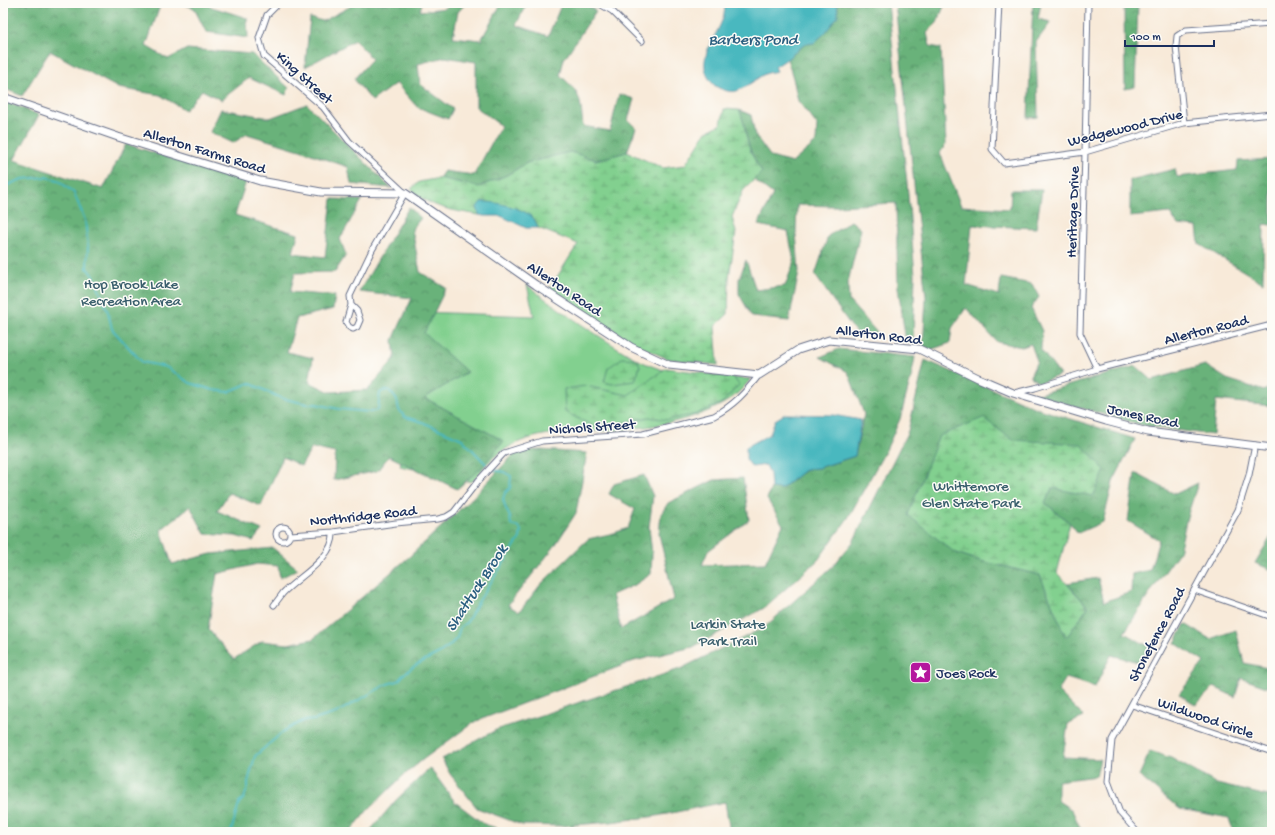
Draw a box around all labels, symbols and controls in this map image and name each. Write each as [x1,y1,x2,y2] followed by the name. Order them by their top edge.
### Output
[1125,22,1214,48] scale bar
[1130,31,1161,45] text: 100 m
[709,32,799,51] water label: Barbers Pond
[271,48,337,110] street label: King Street
[1066,106,1185,152] street label: Wedgewood Drive
[141,125,269,179] street label: Allerton Farms Road
[1063,166,1085,258] street label: Heritage Drive
[523,258,606,322] street label: Allerton Road
[81,276,182,311] park label: Hop Brook Lake Recreation Area
[1163,312,1251,350] street label: Allerton Road
[835,322,924,350] street label: Allerton Road
[1105,401,1181,434] street label: Jones Road
[548,416,638,440] street label: Nichols Street
[922,478,1022,513] park label: Whittemore Glen State Park
[309,502,419,532] street label: Northridge Road
[443,540,514,636] water label: Shattuck Brook
[1125,584,1191,685] street label: Stonefence Road
[690,616,766,651] park label: Larkin State Park Trail
[908,659,934,685] place icon: Joes Rock
[936,665,997,683] place label: Joes Rock
[1155,694,1256,744] street label: Wildwood Circle

